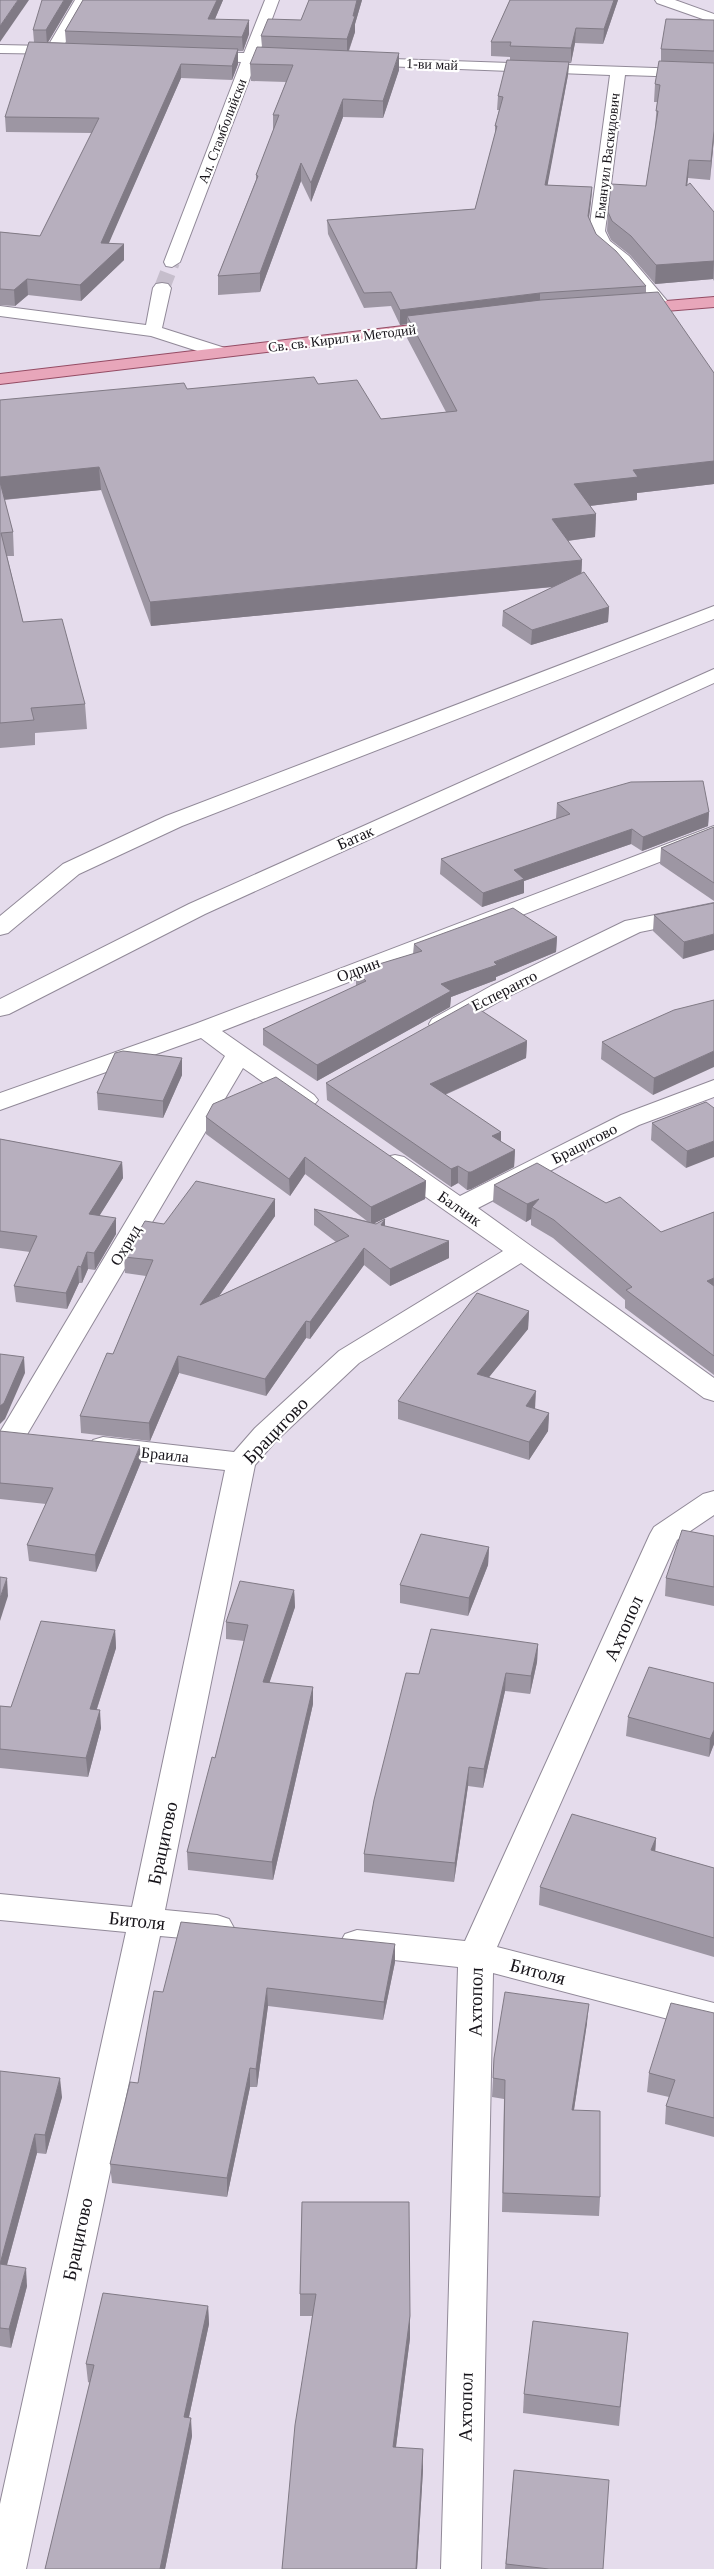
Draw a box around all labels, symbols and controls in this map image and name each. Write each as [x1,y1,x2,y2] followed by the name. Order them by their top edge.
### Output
[406,56,459,73] street label: 1-ви май
[196,76,250,186] street label: Ал. Стамболийски
[592,92,623,220] street label: Емануил Васкидович
[267,322,417,355] street label: Св. св. Кирил и Методий
[334,822,376,853] street label: Батак
[334,953,383,986] street label: Одрин
[469,967,540,1015] street label: Есперанто
[549,1120,620,1168] street label: Брацигово
[435,1187,485,1229] street label: Балчик
[107,1222,145,1269] street label: Охрид
[239,1393,312,1468] street label: Брацигово
[140,1444,190,1466] street label: Браила
[600,1592,647,1664] street label: Ахтопол
[143,1800,182,1887] street label: Брацигово
[108,1907,166,1934] street label: Битоля
[508,1954,568,1989] street label: Битоля
[464,1967,487,2037] street label: Ахтопол
[58,2196,97,2283] street label: Брацигово
[454,2372,477,2442] street label: Ахтопол

